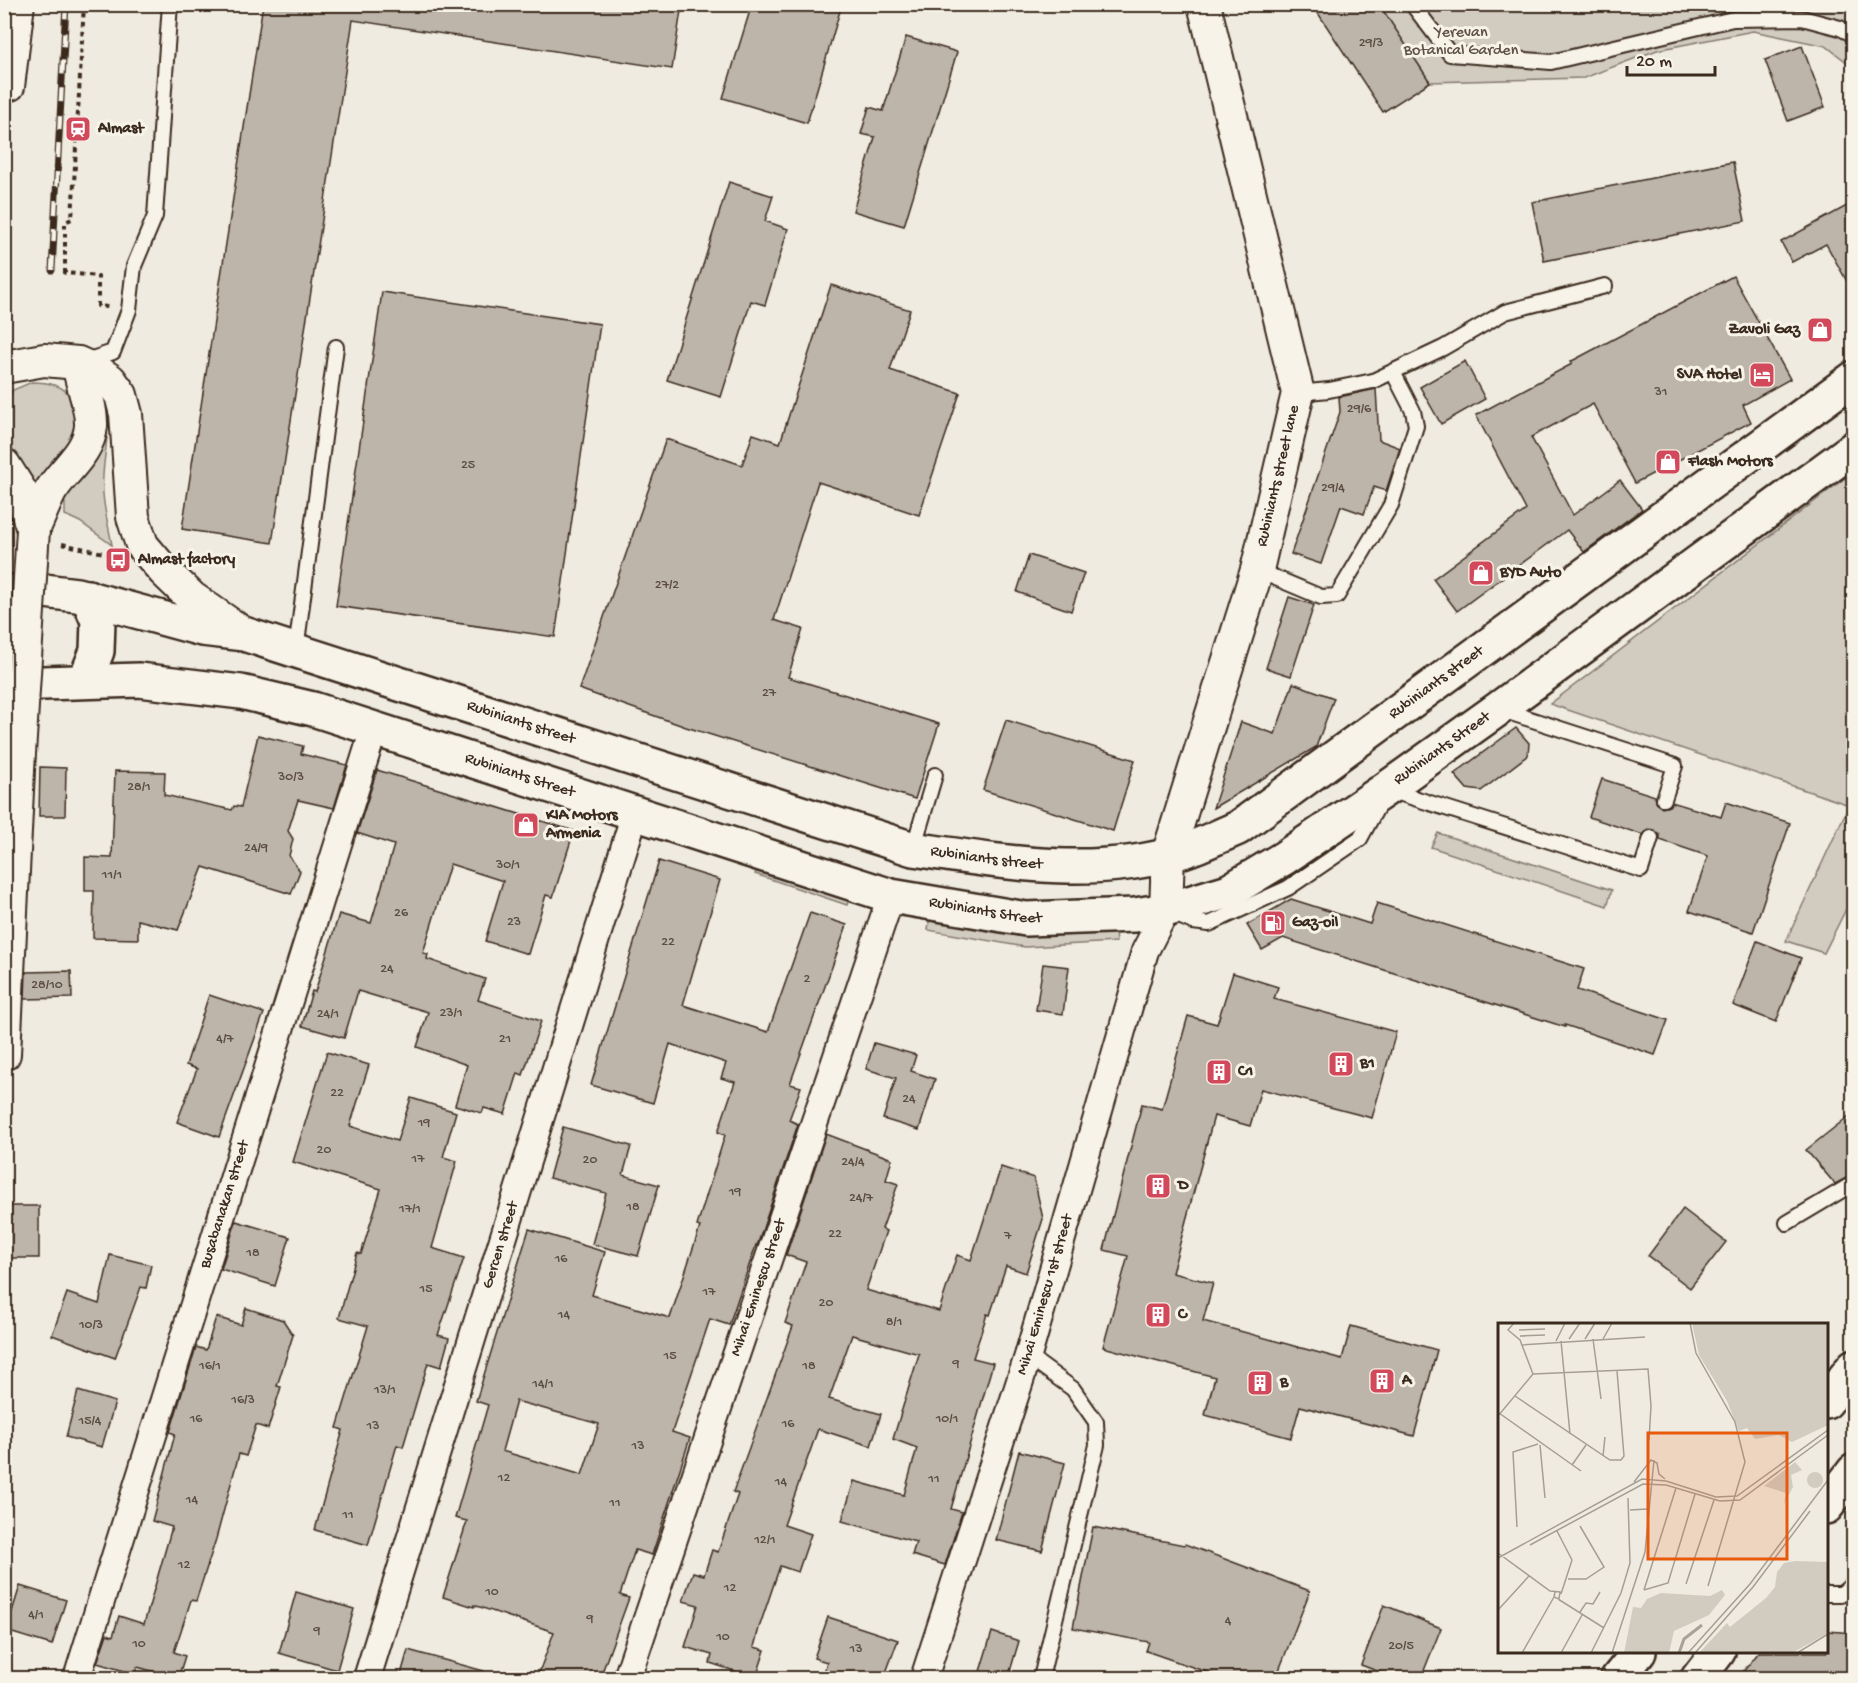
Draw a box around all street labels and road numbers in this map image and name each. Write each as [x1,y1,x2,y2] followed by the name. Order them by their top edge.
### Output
[1253,403,1305,549] street label: Rubiniants street lane
[1385,641,1489,724] street label: Rubiniants street
[464,697,579,750] street label: Rubiniants street
[1390,707,1496,790] street label: Rubiniants Street
[462,749,578,803] street label: Rubiniants Street
[929,842,1044,875] street label: Rubiniants street
[927,893,1044,929] street label: Rubiniants Street
[196,1137,254,1272] street label: Busabanakan street
[479,1198,524,1291] street label: Gercen street
[1013,1211,1078,1378] street label: Mihai Eminescu 1st street
[727,1215,791,1359] street label: Mihai Eminescu street

